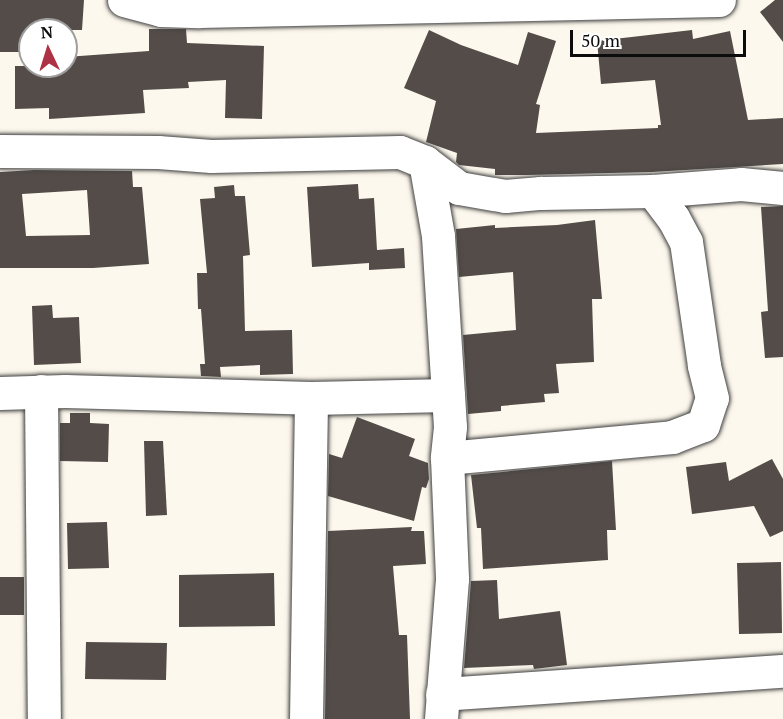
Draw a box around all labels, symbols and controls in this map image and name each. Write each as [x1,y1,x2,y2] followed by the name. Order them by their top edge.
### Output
[18,18,78,78] north arrow
[573,18,748,56] scale bar
[40,21,54,43] text: N
[581,28,620,52] text: 50 m

